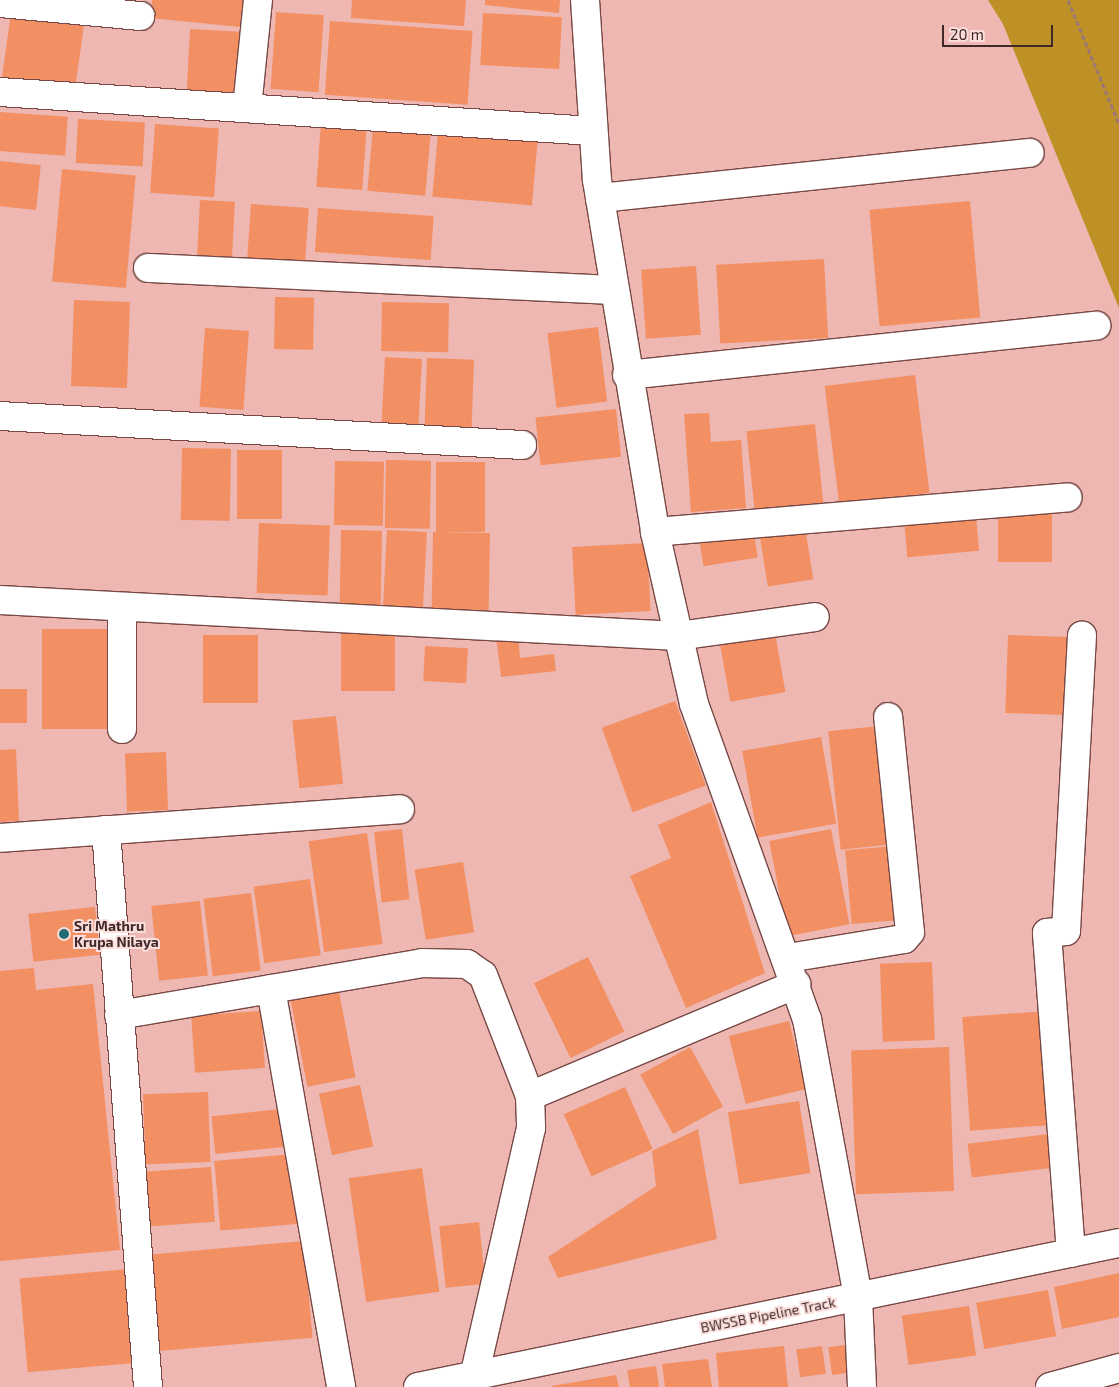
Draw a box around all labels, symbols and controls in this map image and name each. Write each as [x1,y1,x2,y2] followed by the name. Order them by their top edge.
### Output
[944,15,1055,47] scale bar
[950,25,984,43] text: 20 m
[74,918,159,950] place label: Sri Mathru Krupa Nilaya
[58,928,70,940] marker: Sri Mathru Krupa Nilaya
[699,1294,837,1336] street label: BWSSB Pipeline Track

